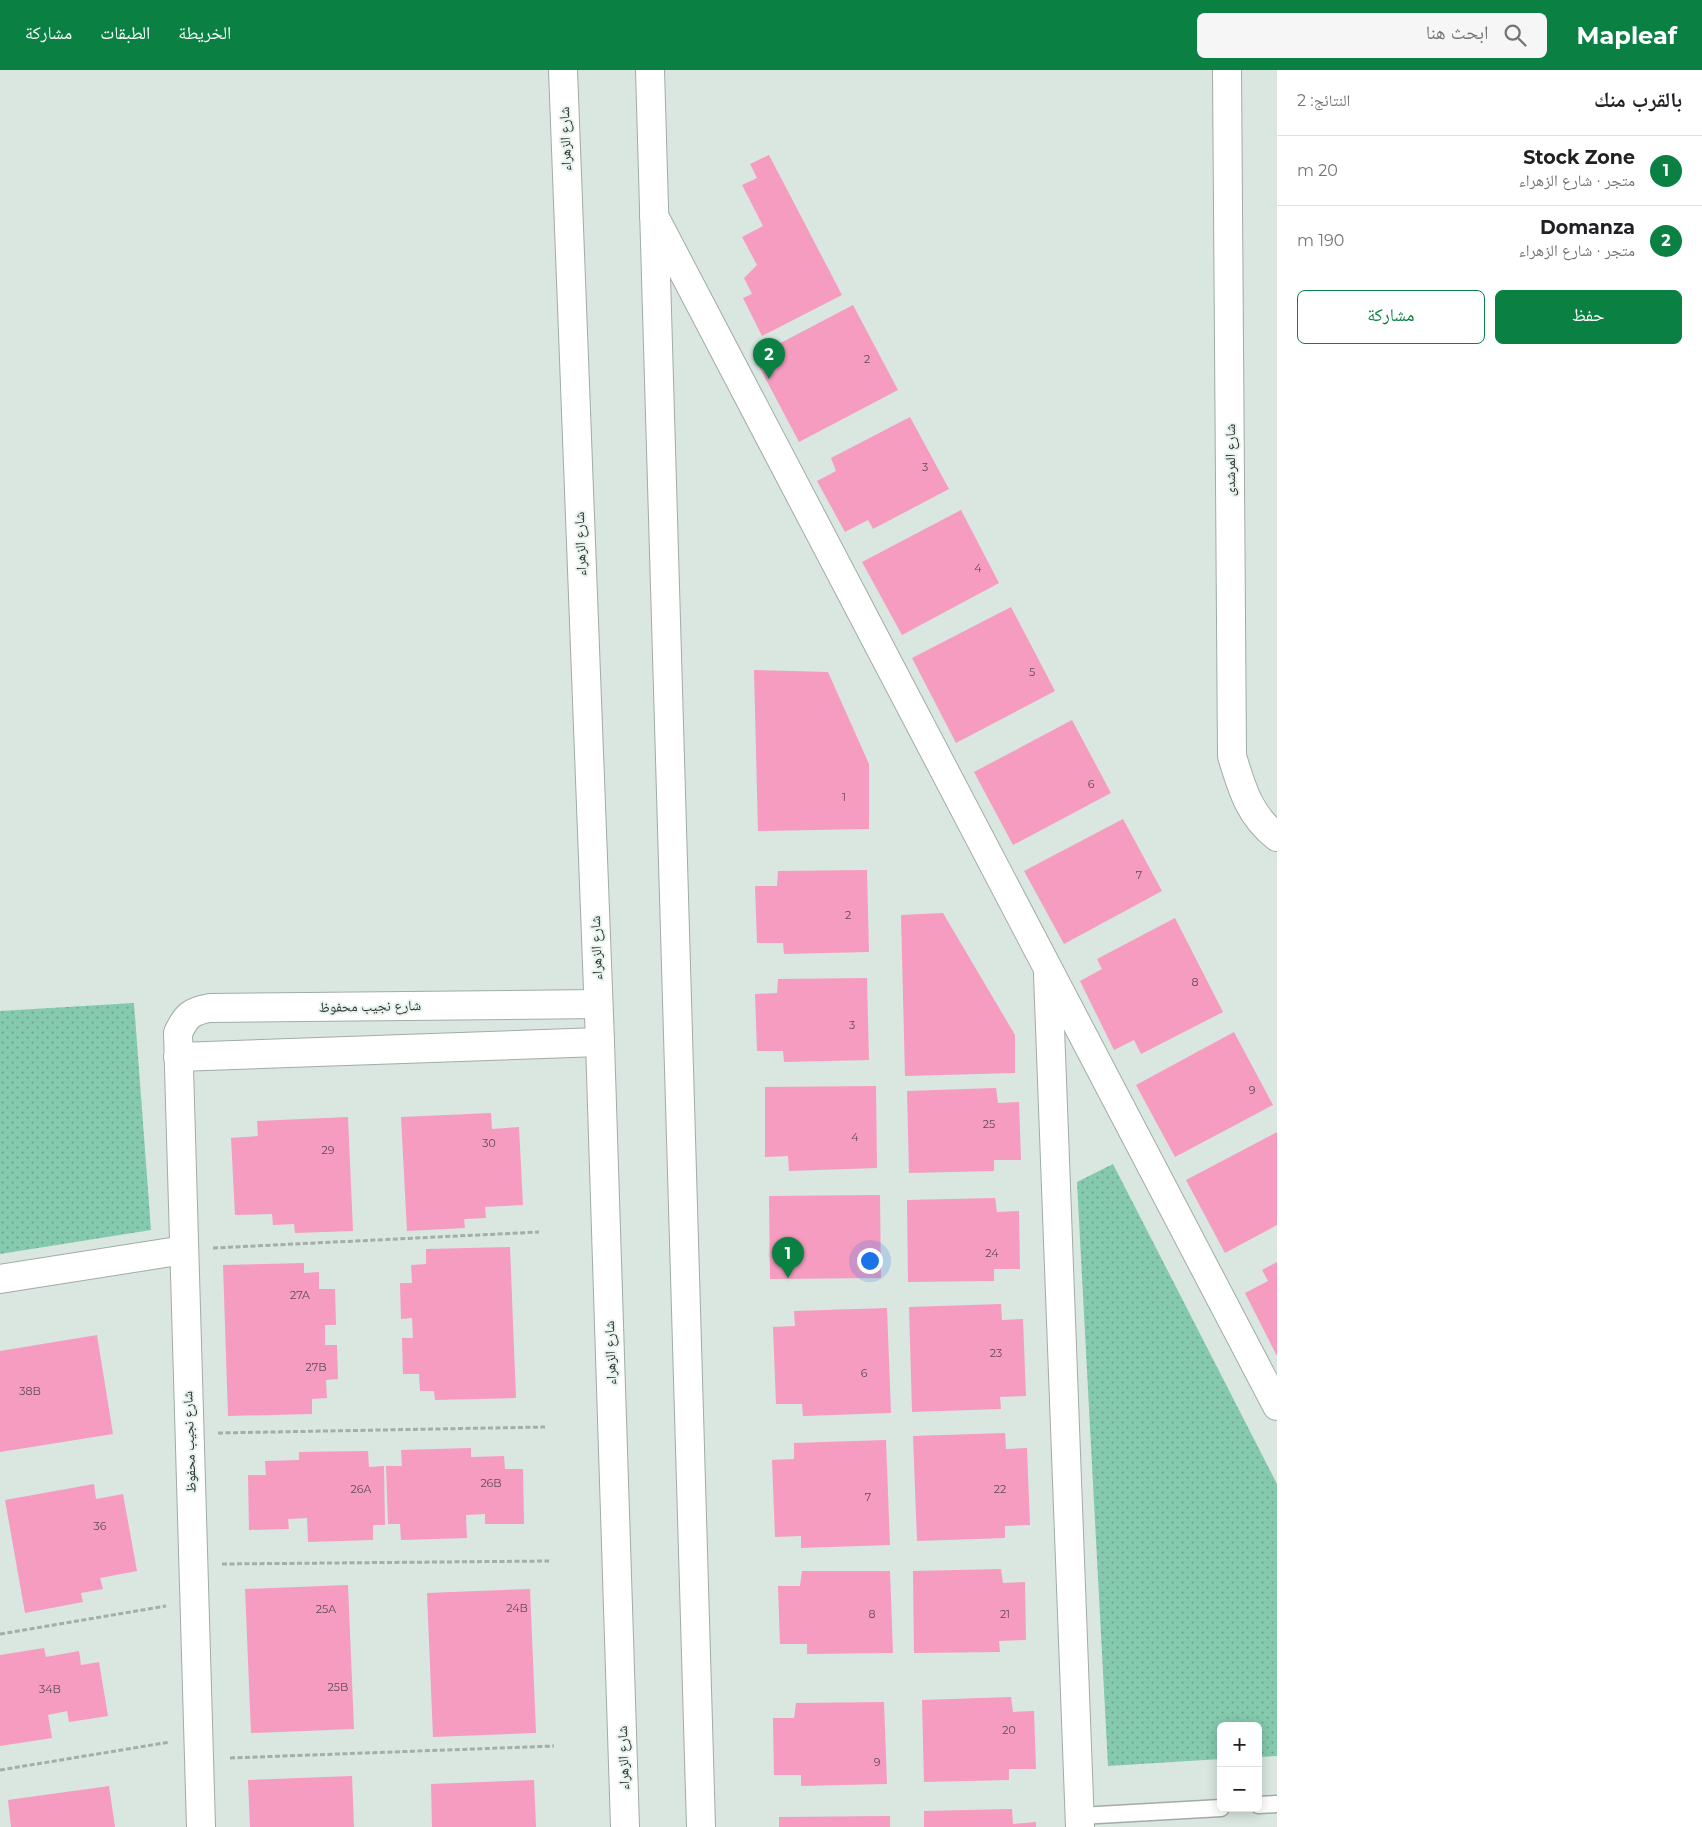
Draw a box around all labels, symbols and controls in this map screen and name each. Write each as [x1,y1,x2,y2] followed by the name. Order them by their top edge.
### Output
[1197,13,1547,58] search box
[1426,21,1489,44] text: ابحث هنا
[1501,21,1529,49] icon: search
[1577,21,1677,50] text: Mapleaf
[25,22,72,44] text: مشاركة
[100,22,150,44] text: الطبقات
[178,22,231,44] text: الخريطة
[1594,87,1682,112] text: بالقرب منك
[1297,91,1350,110] text: النتائج: 2
[555,106,576,172] street label: شارع الزهراء
[1523,146,1635,169] text: Stock Zone
[1297,161,1338,180] text: 20 m
[1663,161,1669,180] text: 1
[1519,171,1635,190] text: متجر · شارع الزهراء
[1540,216,1635,239] text: Domanza
[1297,231,1344,250] text: 190 m
[1661,231,1671,250] text: 2
[1519,241,1635,260] text: متجر · شارع الزهراء
[1297,290,1485,344] button: مشاركة
[1495,290,1682,344] button: حفظ
[753,338,785,379] pin: 2
[864,352,870,366] house number: 2
[1221,424,1240,496] street label: شارع المرشدى
[922,460,928,474] house number: 3
[570,511,591,577] street label: شارع الزهراء
[974,561,982,575] house number: 4
[1029,665,1035,679] house number: 5
[1088,777,1095,791] house number: 6
[842,790,846,804] house number: 1
[1136,868,1142,882] house number: 7
[845,908,851,922] house number: 2
[586,915,607,981] street label: شارع الزهراء
[1191,975,1199,989] house number: 8
[319,996,421,1017] street label: شارع نجيب محفوظ
[849,1018,855,1032] house number: 3
[1249,1083,1256,1097] house number: 9
[983,1117,995,1131] house number: 25
[851,1130,859,1144] house number: 4
[482,1136,496,1150] house number: 30
[322,1143,335,1157] house number: 29
[772,1237,804,1278] pin: 1
[985,1246,999,1260] house number: 24
[857,1248,883,1274] your location
[290,1288,310,1302] house number: 27A
[600,1320,621,1386] street label: شارع الزهراء
[990,1346,1002,1360] house number: 23
[306,1360,327,1374] house number: 27B
[861,1366,868,1380] house number: 6
[19,1384,41,1398] house number: 38B
[178,1391,201,1493] street label: شارع نجيب محفوظ
[480,1476,502,1490] house number: 26B
[351,1482,372,1496] house number: 26A
[994,1482,1006,1496] house number: 22
[865,1490,871,1504] house number: 7
[94,1519,107,1533] house number: 36
[506,1601,528,1615] house number: 24B
[316,1602,336,1616] house number: 25A
[868,1607,876,1621] house number: 8
[1000,1607,1010,1621] house number: 21
[328,1680,348,1694] house number: 25B
[39,1682,61,1696] house number: 34B
[1217,1722,1262,1812] map controls
[1217,1722,1262,1767] button: +
[1002,1723,1016,1737] house number: 20
[613,1725,634,1791] street label: شارع الزهراء
[874,1755,881,1769] house number: 9
[1217,1767,1262,1812] button: −

